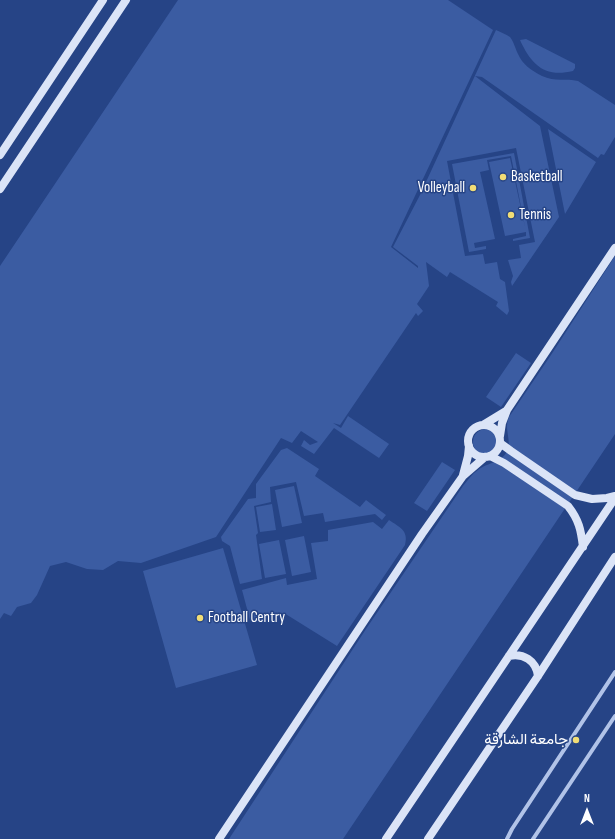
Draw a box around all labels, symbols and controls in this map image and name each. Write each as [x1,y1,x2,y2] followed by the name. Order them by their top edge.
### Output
[511,168,562,186] place label: Basketball
[498,172,508,182] marker: Basketball
[418,179,465,197] place label: Volleyball
[468,183,478,193] marker: Volleyball
[519,206,551,224] place label: Tennis
[506,210,516,220] marker: Tennis
[208,609,285,627] place label: Football Centry
[195,613,205,623] marker: Football Centry
[484,731,568,749] place label: جامعة الشارقة
[571,735,581,745] marker: جامعة الشارقة
[567,791,607,831] north arrow
[584,792,590,805] text: N

